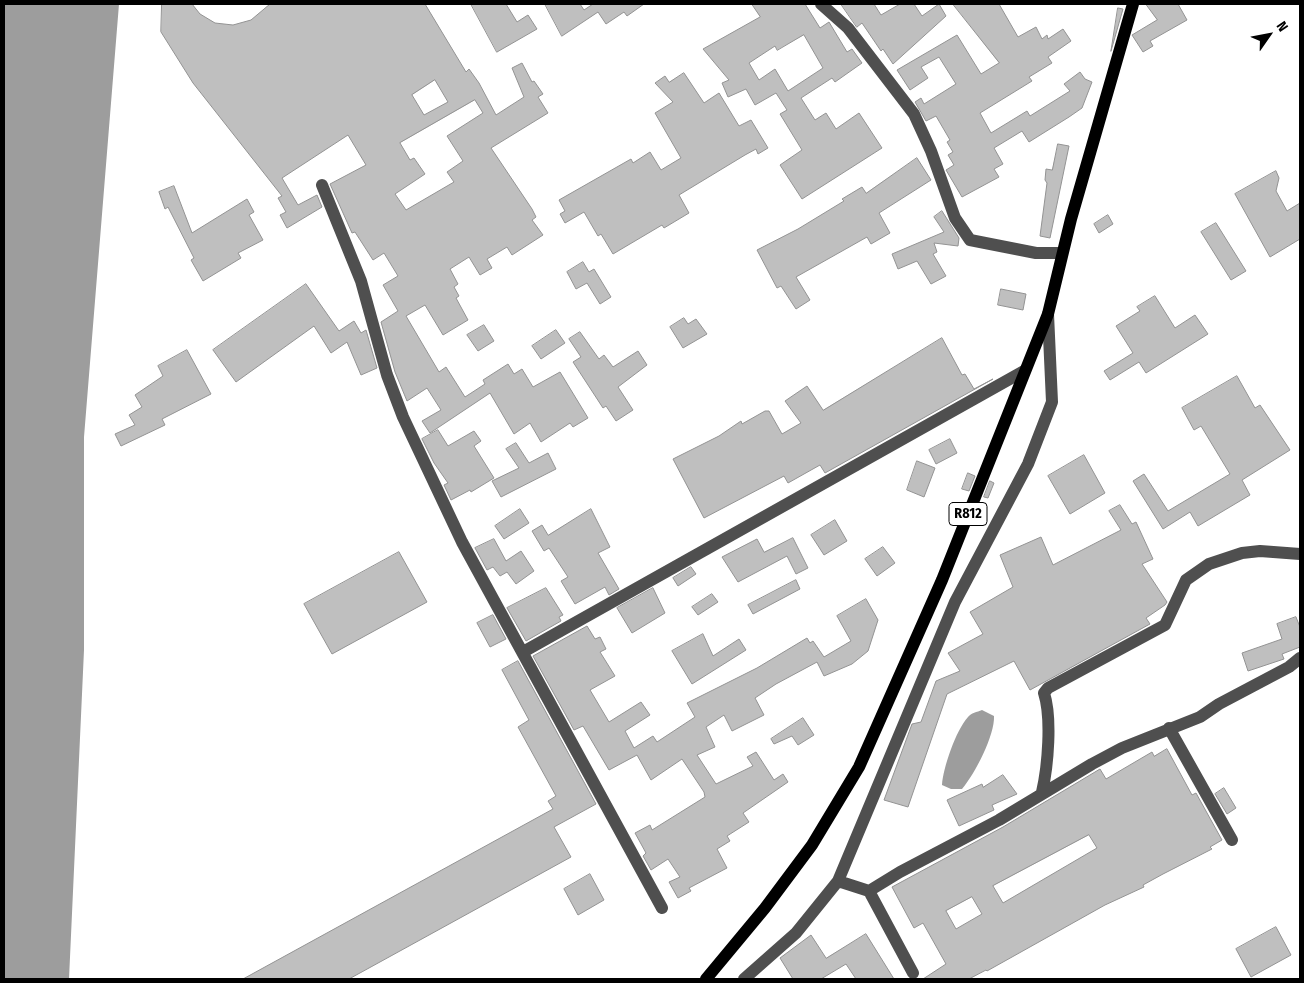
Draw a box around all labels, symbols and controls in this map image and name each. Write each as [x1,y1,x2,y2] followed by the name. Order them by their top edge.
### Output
[1244,10,1294,60] north arrow
[1273,18,1291,35] text: N
[949,502,987,526] road number: R812

